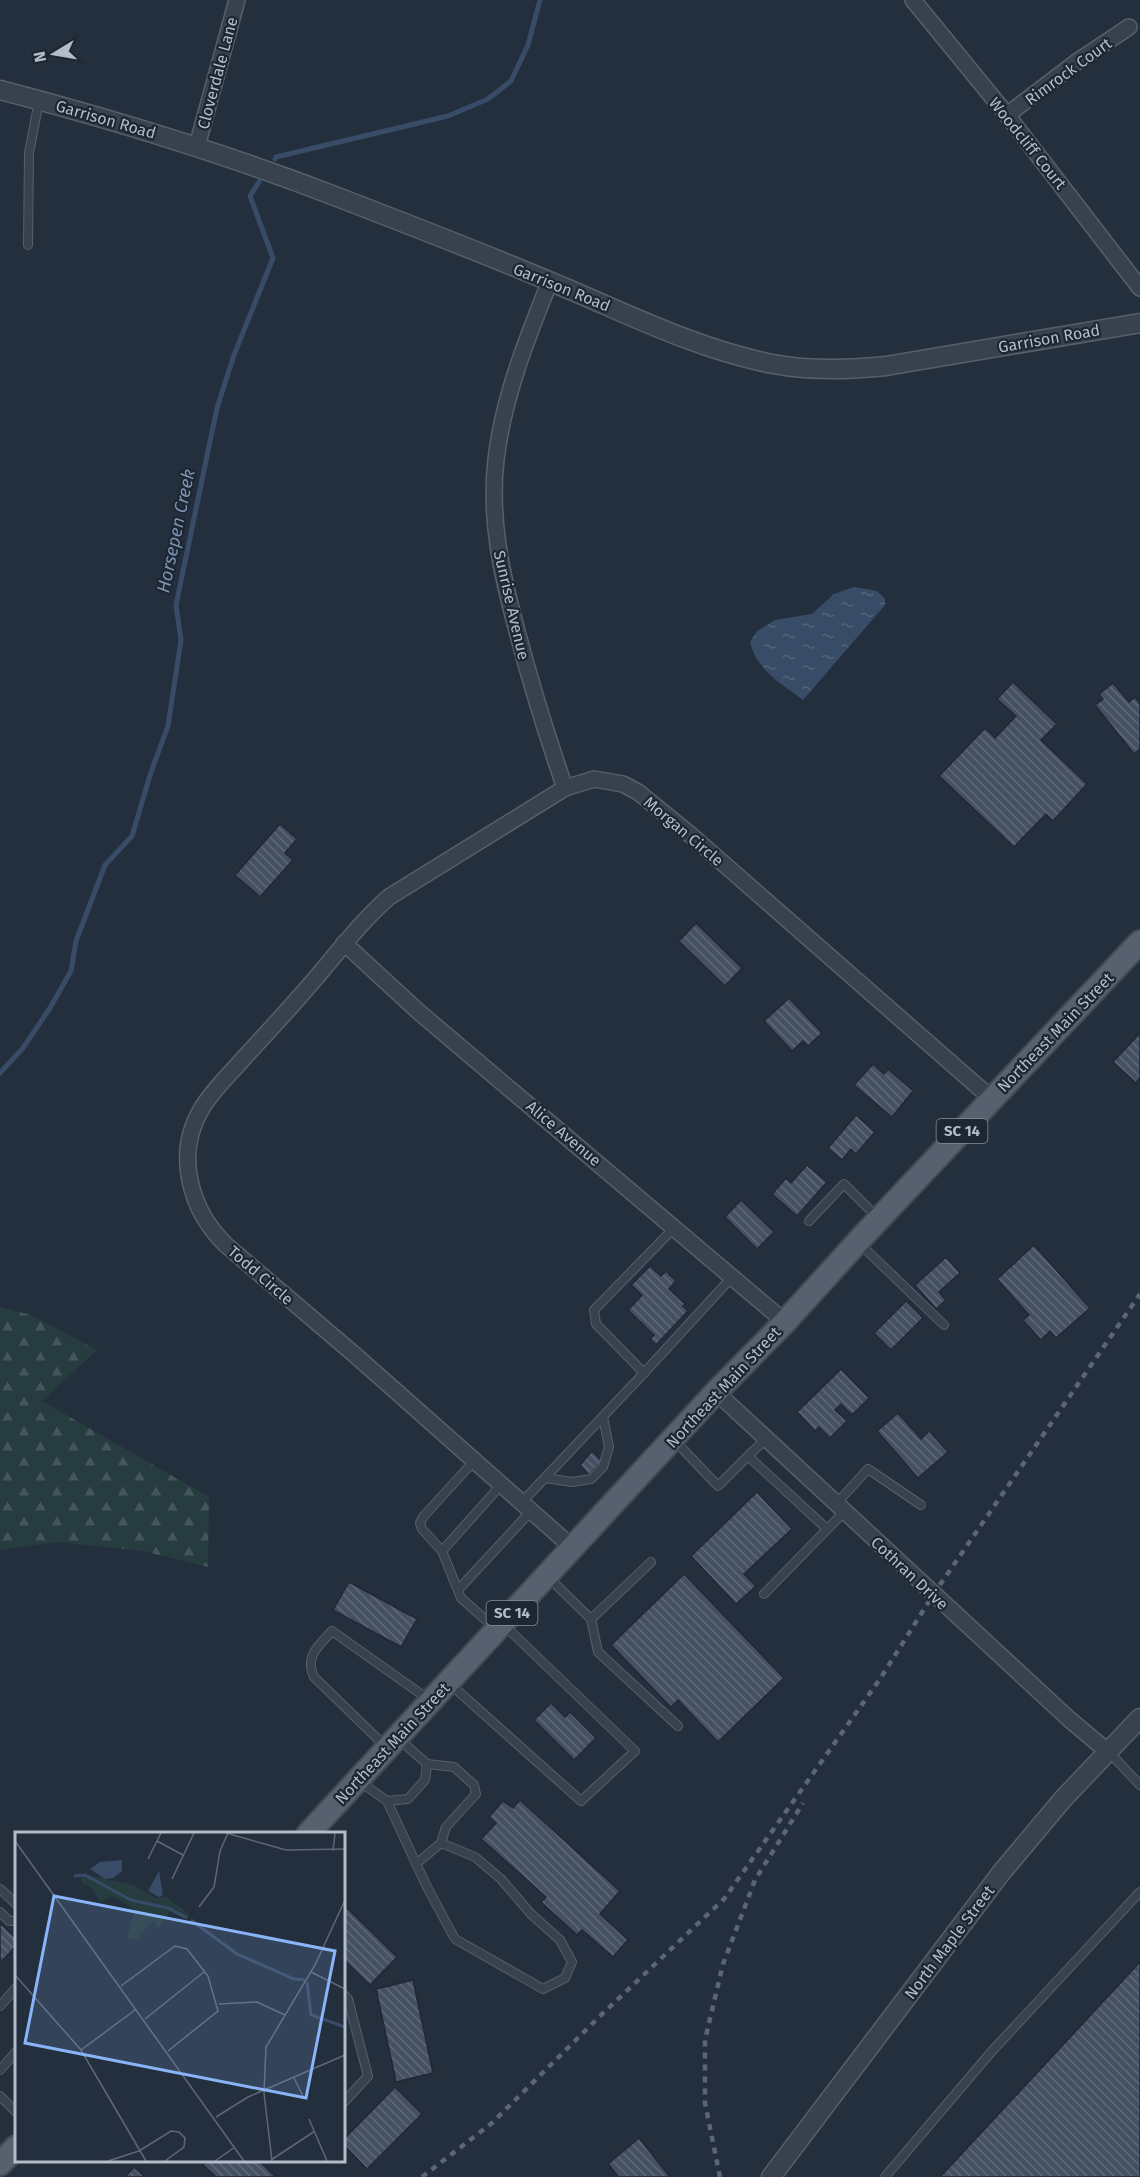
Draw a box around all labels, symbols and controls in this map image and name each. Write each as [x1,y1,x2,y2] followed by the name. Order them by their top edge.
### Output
[193,15,242,131] street label: Cloverdale Lane
[24,24,84,84] north arrow
[1021,34,1115,109] street label: Rimrock Court
[29,50,50,64] text: N
[985,94,1070,193] street label: Woodcliff Court
[54,96,158,143] street label: Garrison Road
[511,259,613,316] street label: Garrison Road
[997,320,1101,357] street label: Garrison Road
[152,467,200,595] water label: Horsepen Creek
[490,549,533,662] street label: Sunrise Avenue
[640,793,727,870] street label: Morgan Circle
[993,968,1118,1096] street label: Northeast Main Street
[522,1097,605,1170] street label: Alice Avenue
[936,1119,988,1143] road number: SC 14
[224,1242,297,1309] street label: Todd Circle
[662,1323,785,1452] street label: Northeast Main Street
[867,1533,952,1614] street label: Cothran Drive
[486,1601,538,1625] road number: SC 14
[331,1679,454,1808] street label: Northeast Main Street
[15,1832,345,2162] inset map
[900,1882,998,2003] street label: North Maple Street

